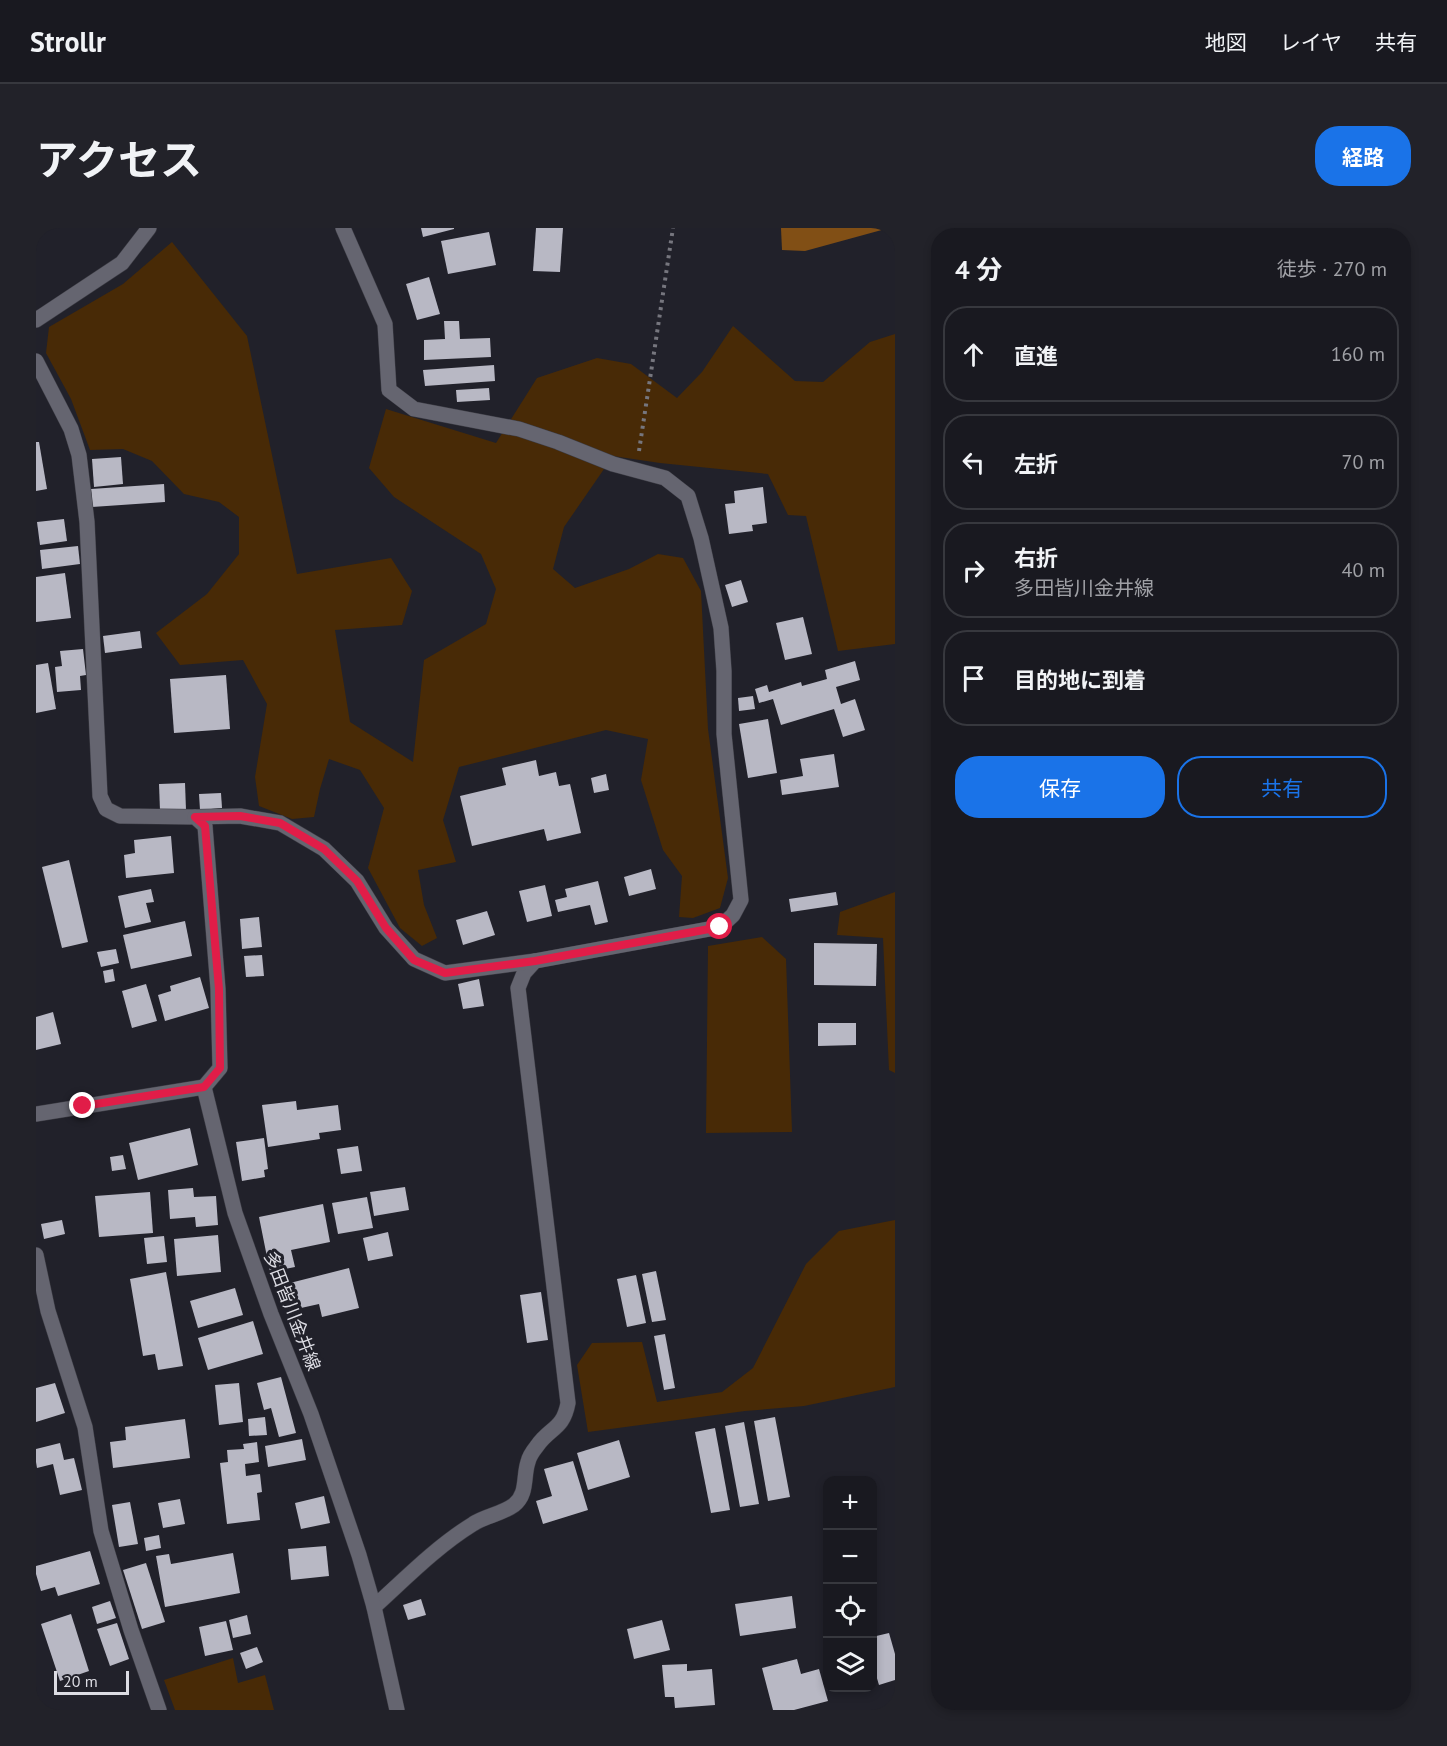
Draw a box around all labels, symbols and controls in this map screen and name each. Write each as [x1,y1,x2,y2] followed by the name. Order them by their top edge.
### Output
[30,23,106,60] text: Strollr
[1205,29,1247,56] text: 地図
[1280,29,1342,56] text: レイヤ
[1375,29,1417,56] text: 共有
[1315,126,1411,186] button: 経路
[36,132,202,187] text: アクセス
[955,253,1002,286] text: 4 分
[1277,256,1387,282] text: 徒歩 · 270 m
[957,338,990,371] icon: ahead
[1331,341,1385,367] text: 160 m
[1014,342,1058,370] text: 直進
[957,446,990,479] icon: left
[1342,449,1385,475] text: 70 m
[1014,450,1058,478] text: 左折
[1014,544,1058,572] text: 右折
[957,554,990,587] icon: right
[1342,557,1385,583] text: 40 m
[1014,575,1154,601] text: 多田皆川金井線
[957,662,990,695] icon: arrive
[1014,666,1146,694] text: 目的地に到着
[955,756,1165,818] button: 保存
[1177,756,1387,818] button: 共有
[706,913,732,939] route start
[69,1092,95,1118] route end
[259,1248,326,1374] street label: 多田皆川金井線
[823,1476,877,1692] map controls
[823,1476,877,1530] button: +
[823,1530,877,1584] button: −
[823,1584,877,1638] button: locate
[823,1638,877,1692] button: layers
[54,1668,129,1696] scale bar
[63,1671,98,1691] text: 20 m

